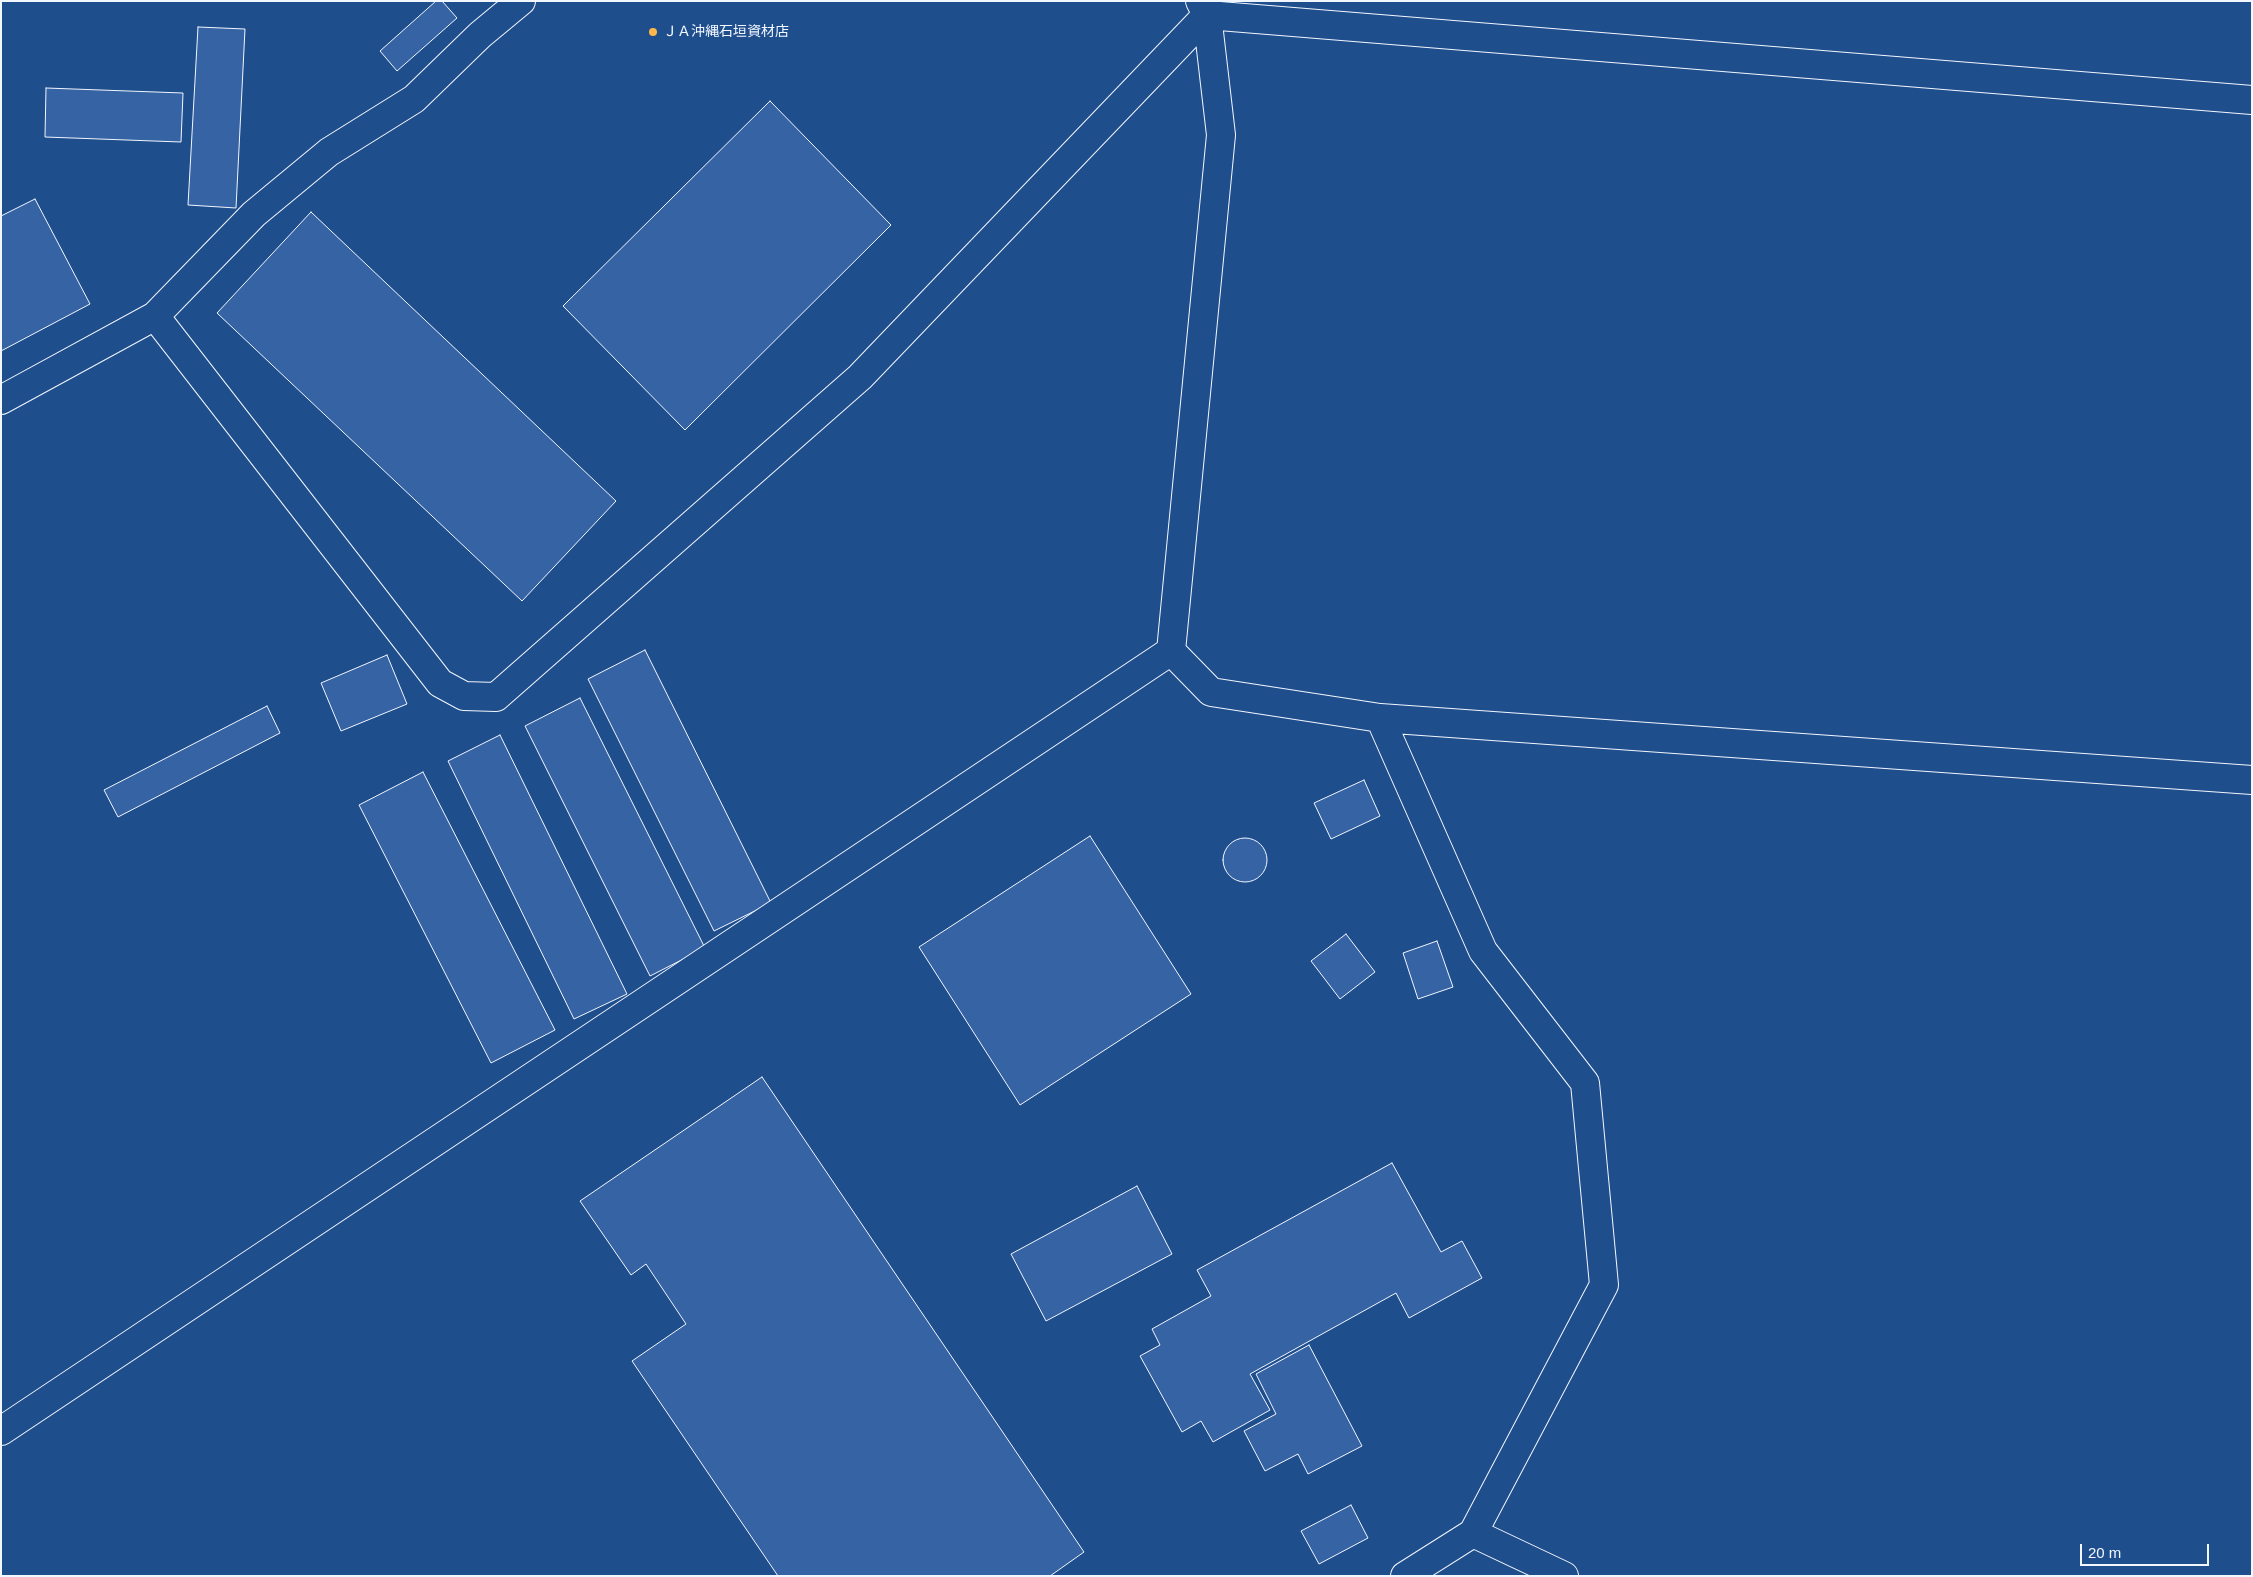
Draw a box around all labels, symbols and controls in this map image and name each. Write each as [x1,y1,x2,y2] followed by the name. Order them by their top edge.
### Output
[663,24,789,40] place label: ＪＡ沖縄石垣資材店
[647,26,659,38] marker: ＪＡ沖縄石垣資材店
[2083,1534,2212,1566] scale bar
[2088,1544,2121,1561] text: 20 m

